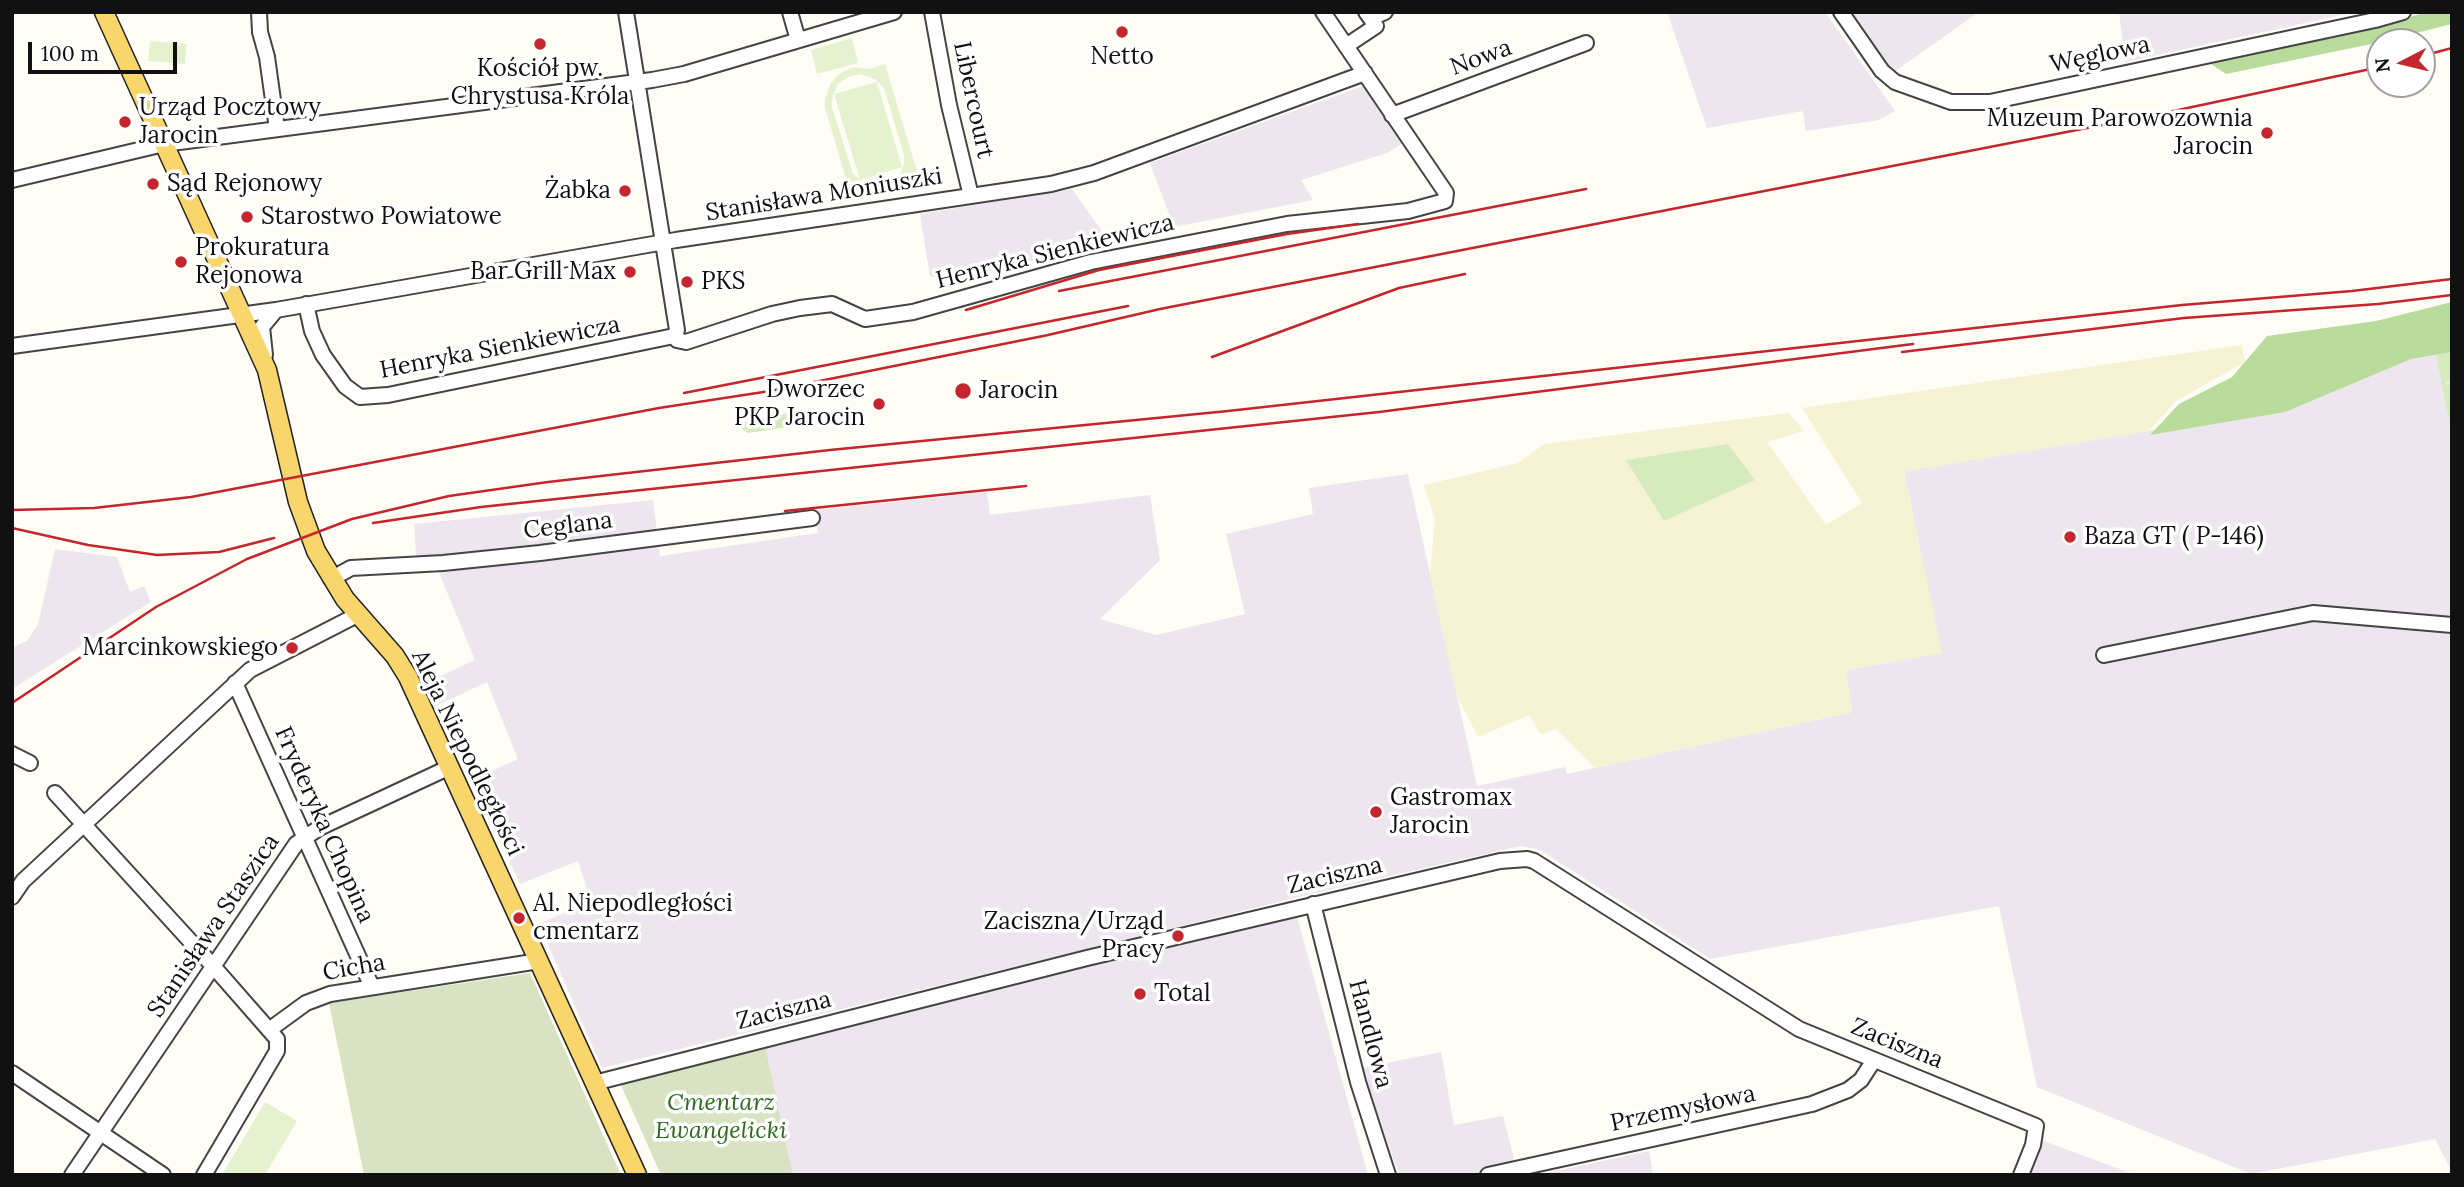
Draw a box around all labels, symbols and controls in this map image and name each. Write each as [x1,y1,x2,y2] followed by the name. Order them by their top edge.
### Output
[1114,24,1130,40] marker: Netto
[32,28,180,72] scale bar
[2366,28,2436,98] north arrow
[2047,30,2153,80] street label: Węglowa
[1446,34,1516,82] street label: Nowa
[532,36,548,52] marker: Kościół pw. Chrystusa Króla
[947,39,999,161] street label: Libercourt
[41,40,99,67] text: 100 m
[1090,43,1154,71] place label: Netto
[451,55,629,111] place label: Kościół pw. Chrystusa Króla
[2369,57,2395,74] text: N
[139,94,321,150] place label: Urząd Pocztowy Jarocin
[1987,105,2253,161] place label: Muzeum Parowozownia Jarocin
[117,114,133,130] marker: Urząd Pocztowy Jarocin
[2259,125,2275,141] marker: Muzeum Parowozownia Jarocin
[704,162,944,228] street label: Stanisława Moniuszki
[167,170,322,198] place label: Sąd Rejonowy
[145,176,161,192] marker: Sąd Rejonowy
[545,177,611,205] place label: Żabka
[617,183,633,199] marker: Żabka
[261,203,502,231] place label: Starostwo Powiatowe
[933,208,1177,296] street label: Henryka Sienkiewicza
[239,209,255,225] marker: Starostwo Powiatowe
[195,234,330,290] place label: Prokuratura Rejonowa
[173,254,189,270] marker: Prokuratura Rejonowa
[470,258,616,286] place label: Bar Grill Max
[622,264,638,280] marker: Bar Grill Max
[701,268,745,296] place label: PKS
[679,274,695,290] marker: PKS
[377,311,623,385] street label: Henryka Sienkiewicza
[734,376,865,432] place label: Dworzec PKP Jarocin
[979,377,1058,405] place label: Jarocin
[953,381,973,401] marker: Jarocin
[871,396,887,412] marker: Dworzec PKP Jarocin
[522,506,614,546] street label: Ceglana
[2084,523,2264,551] place label: Baza GT ( P-146)
[2062,529,2078,545] marker: Baza GT ( P-146)
[83,634,278,662] place label: Marcinkowskiego
[284,640,300,656] marker: Marcinkowskiego
[405,645,529,861] street label: Aleja Niepodległości
[268,722,380,928] street label: Fryderyka Chopina
[1390,784,1512,840] place label: Gastromax Jarocin
[1368,804,1384,820] marker: Gastromax Jarocin
[142,829,286,1023] street label: Stanisława Staszica
[1285,851,1385,901] street label: Zaciszna
[533,890,733,946] place label: Al. Niepodległości cmentarz
[984,908,1164,964] place label: Zaciszna/Urząd Pracy
[511,910,527,926] marker: Al. Niepodległości cmentarz
[1170,928,1186,944] marker: Zaciszna/Urząd Pracy
[320,948,388,988] street label: Cicha
[1342,976,1398,1092] street label: Handlowa
[1154,980,1210,1008] place label: Total
[734,985,834,1037] street label: Zaciszna
[1132,986,1148,1002] marker: Total
[1847,1013,1947,1075] street label: Zaciszna
[1608,1080,1758,1138] street label: Przemysłowa
[655,1089,787,1145] park label: Cmentarz Ewangelicki

